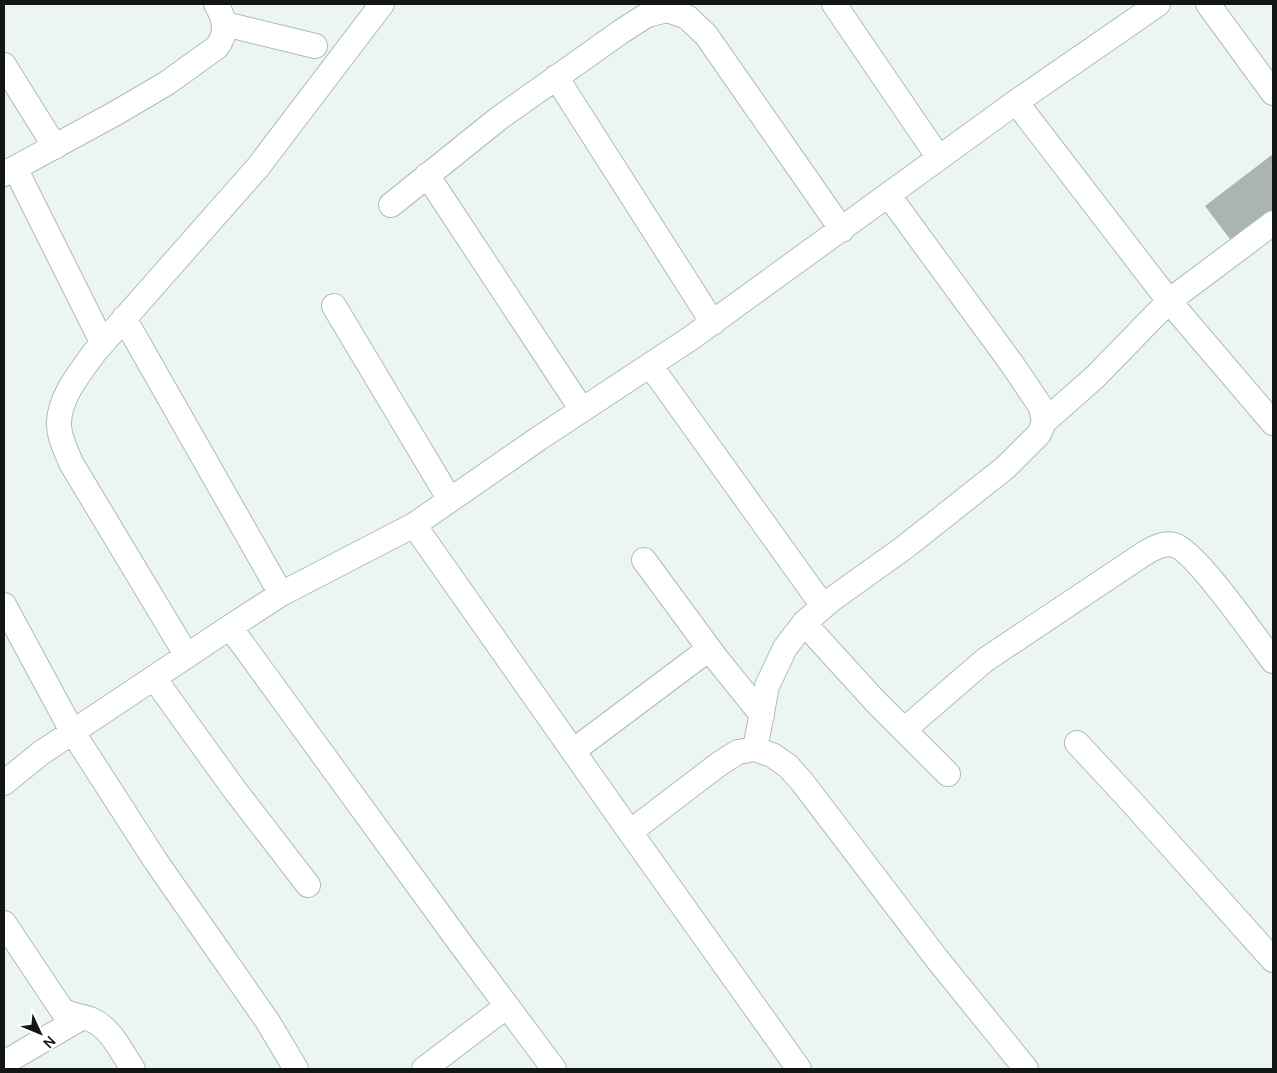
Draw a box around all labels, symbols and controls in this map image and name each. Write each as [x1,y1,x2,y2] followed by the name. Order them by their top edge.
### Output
[15,1008,65,1058] north arrow
[39,1032,60,1053] text: N

